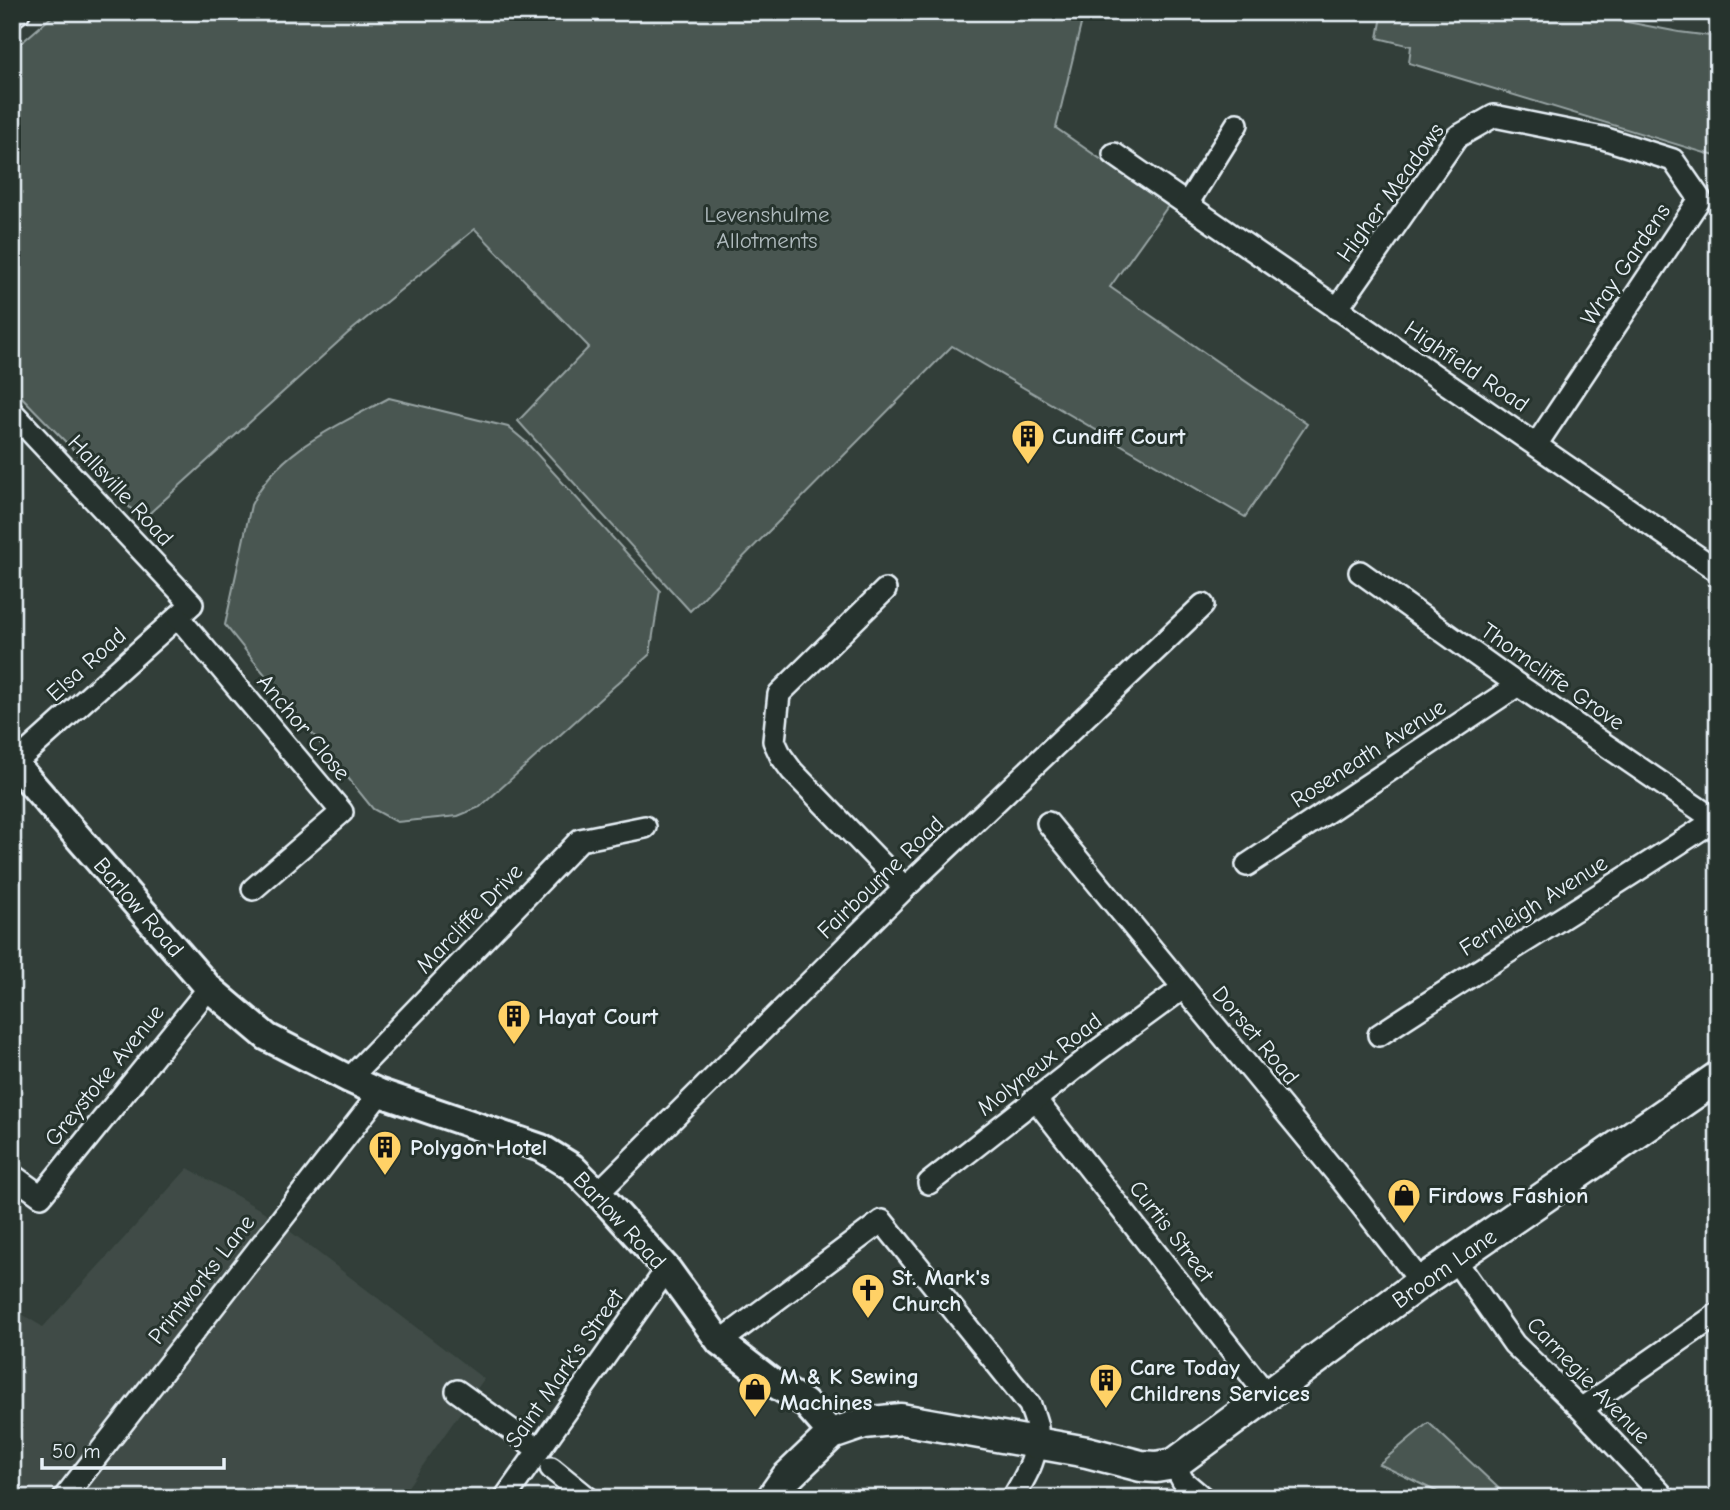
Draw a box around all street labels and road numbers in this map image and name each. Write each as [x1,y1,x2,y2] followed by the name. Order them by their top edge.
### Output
[1331,118,1450,267] street label: Higher Meadows
[1575,198,1676,330] street label: Wray Gardens
[1399,315,1534,418] street label: Highfield Road
[62,429,179,551] street label: Hallsville Road
[1476,617,1630,736] street label: Thorncliffe Grove
[41,622,132,707] street label: Elsa Road
[251,669,356,786] street label: Anchor Close
[1286,693,1451,814] street label: Roseneath Avenue
[812,810,949,944] street label: Fairbourne Road
[1454,849,1612,962] street label: Fernleigh Avenue
[88,852,189,963] street label: Barlow Road
[410,858,528,979] street label: Marcliffe Drive
[1206,980,1305,1090] street label: Dorset Road
[39,999,170,1152] street label: Greystoke Avenue
[972,1007,1107,1122] street label: Molyneux Road
[568,1166,672,1275] street label: Barlow Road
[1124,1175,1221,1289] street label: Curtis Street
[142,1209,260,1349] street label: Printworks Lane
[1387,1223,1502,1314] street label: Broom Lane
[500,1283,630,1453] street label: Saint Mark's Street
[1521,1311,1656,1449] street label: Carnegie Avenue

